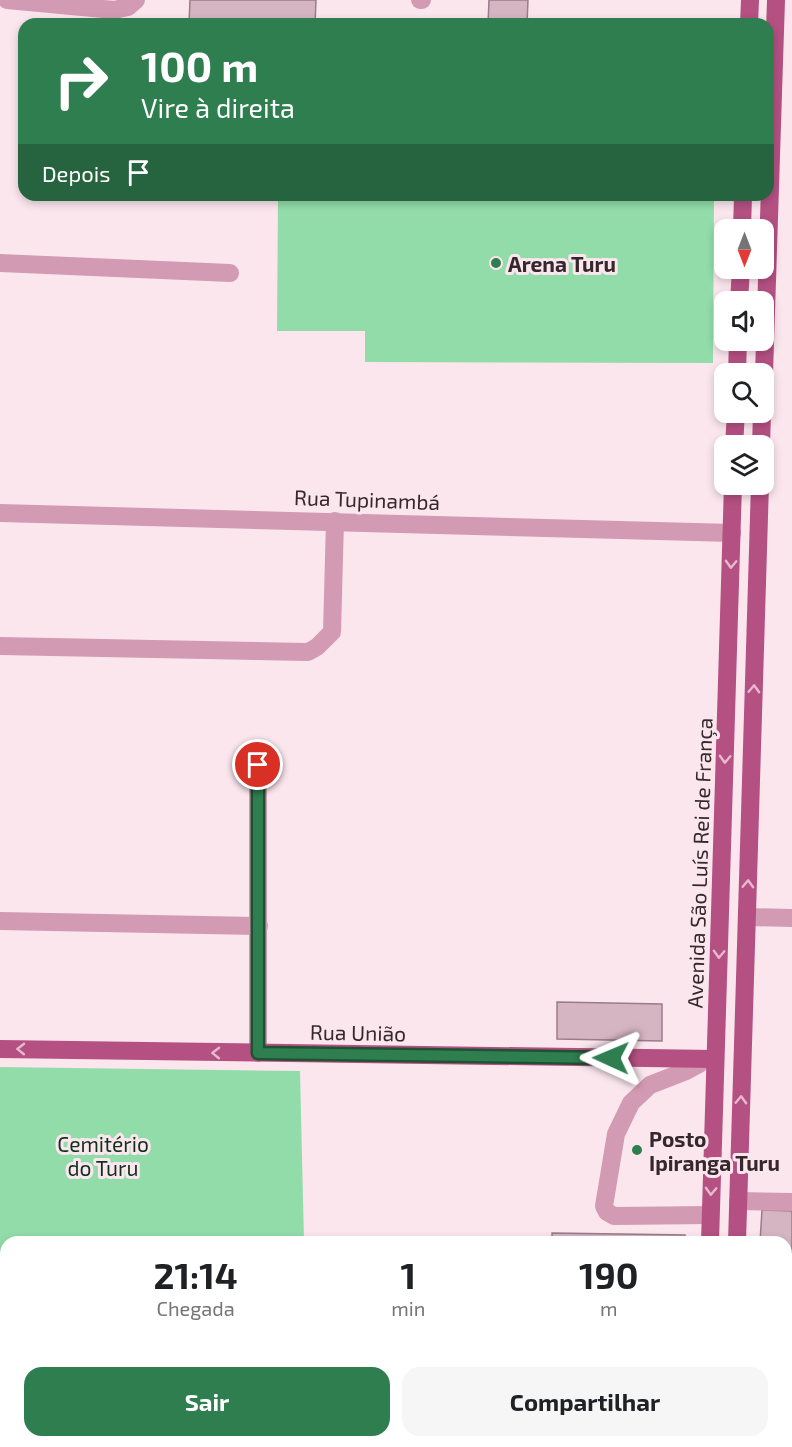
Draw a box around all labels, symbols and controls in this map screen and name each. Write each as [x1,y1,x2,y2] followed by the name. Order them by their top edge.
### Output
[141,40,258,90] text: 100 m
[42,42,120,120] icon: right
[141,91,295,123] text: Vire à direita
[122,156,155,189] icon: arrive
[42,160,110,186] text: Depois
[714,219,774,279] north arrow
[714,219,774,495] map controls
[508,251,616,276] place label: Arena Turu
[489,256,503,270] marker: Arena Turu
[714,291,774,351] button: sound
[714,363,774,423] button: search
[714,435,774,495] button: layers
[294,484,440,514] street label: Rua Tupinambá
[725,559,737,568] one-way arrow
[748,684,760,693] one-way arrow
[681,717,719,1009] street label: Avenida São Luís Rei de França
[232,739,283,790] pin
[241,748,274,781] icon: arrive
[718,754,731,763] one-way arrow
[742,879,754,888] one-way arrow
[712,949,725,958] one-way arrow
[310,1019,406,1045] street label: Rua União
[579,1026,643,1090] position arrow
[16,1043,25,1056] one-way arrow
[211,1046,220,1059] one-way arrow
[735,1095,748,1104] one-way arrow
[649,1126,780,1175] place label: Posto Ipiranga Turu
[57,1131,149,1180] park label: Cemitério do Turu
[630,1143,644,1157] marker: Posto Ipiranga Turu
[705,1186,718,1195] one-way arrow
[154,1253,238,1296] text: 21:14
[401,1253,416,1296] text: 1
[579,1253,638,1296] text: 190
[157,1296,235,1320] text: Chegada
[391,1296,425,1320] text: min
[600,1296,617,1320] text: m
[24,1367,390,1436] button: Sair
[402,1367,768,1436] button: Compartilhar

